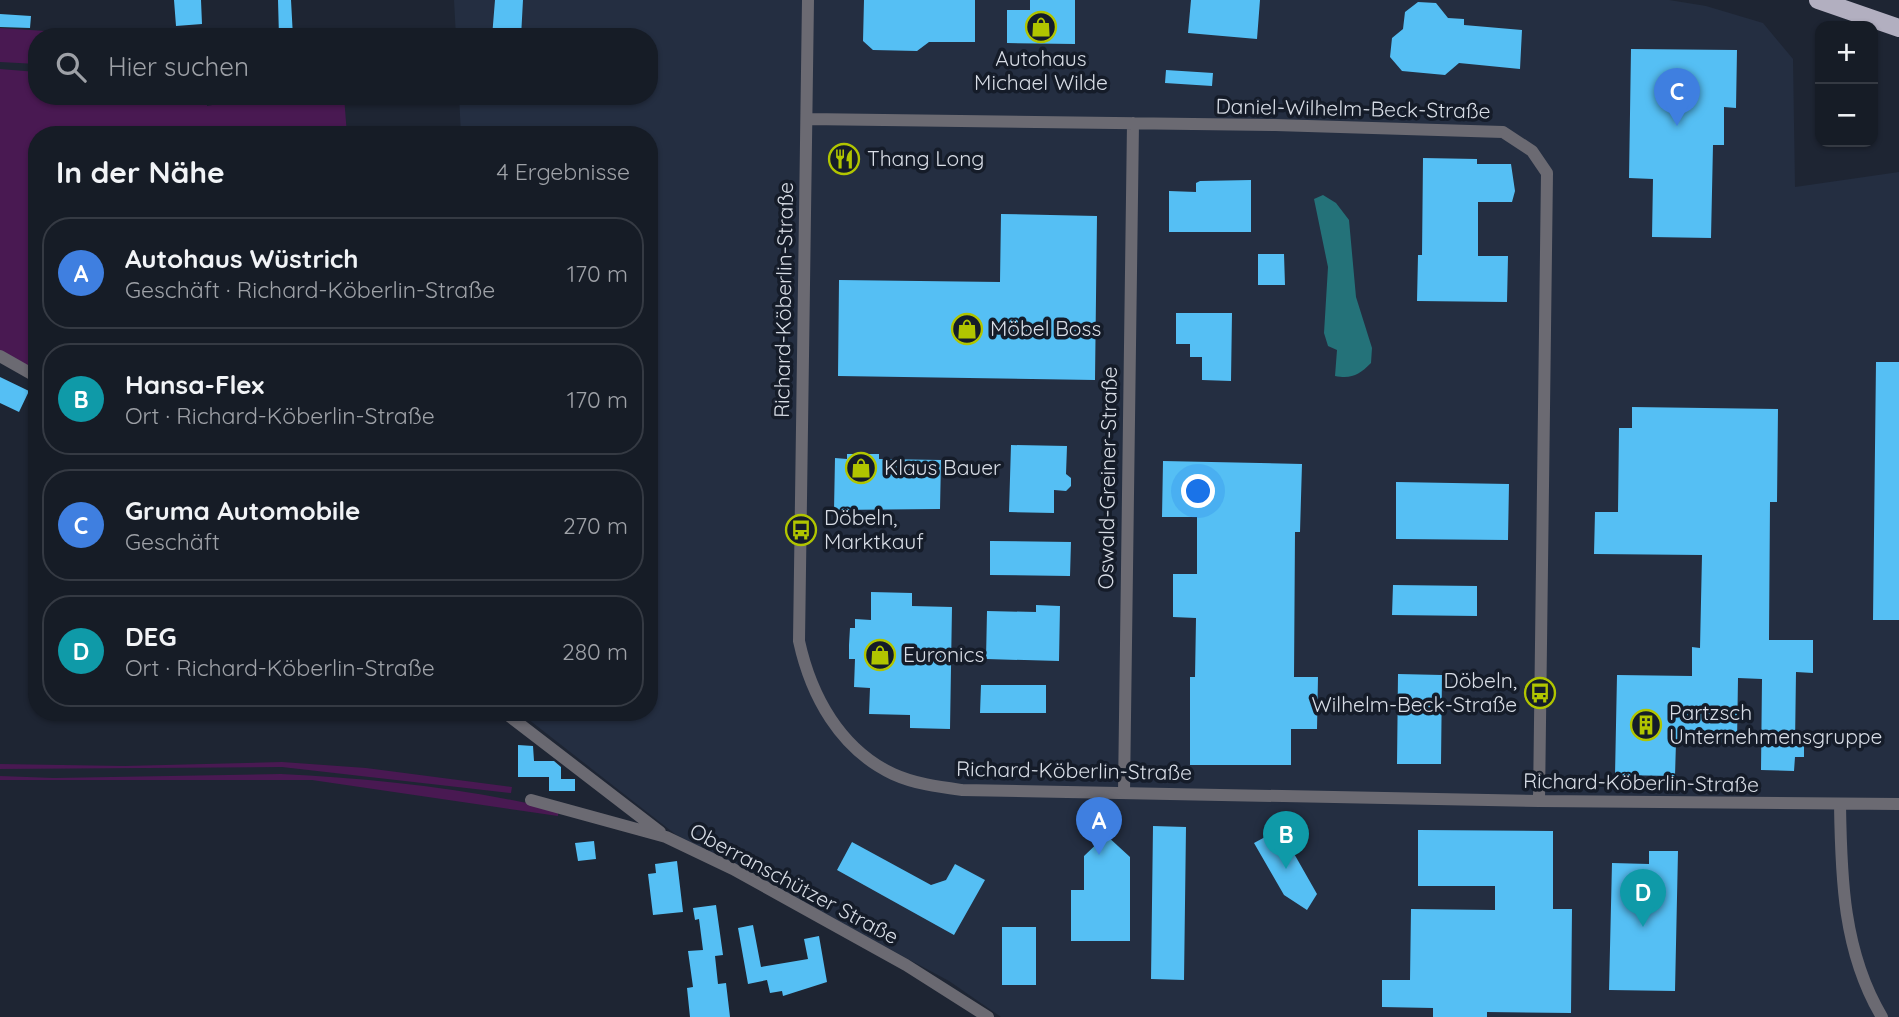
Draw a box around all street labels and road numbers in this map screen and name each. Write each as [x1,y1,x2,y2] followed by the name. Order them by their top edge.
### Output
[1215,93,1491,123] street label: Daniel-Wilhelm-Beck-Straße
[768,182,798,418] street label: Richard-Köberlin-Straße
[1092,366,1122,590] street label: Oswald-Greiner-Straße
[956,755,1192,785] street label: Richard-Köberlin-Straße
[1523,767,1759,797] street label: Richard-Köberlin-Straße
[686,817,903,949] street label: Oberranschützer Straße

